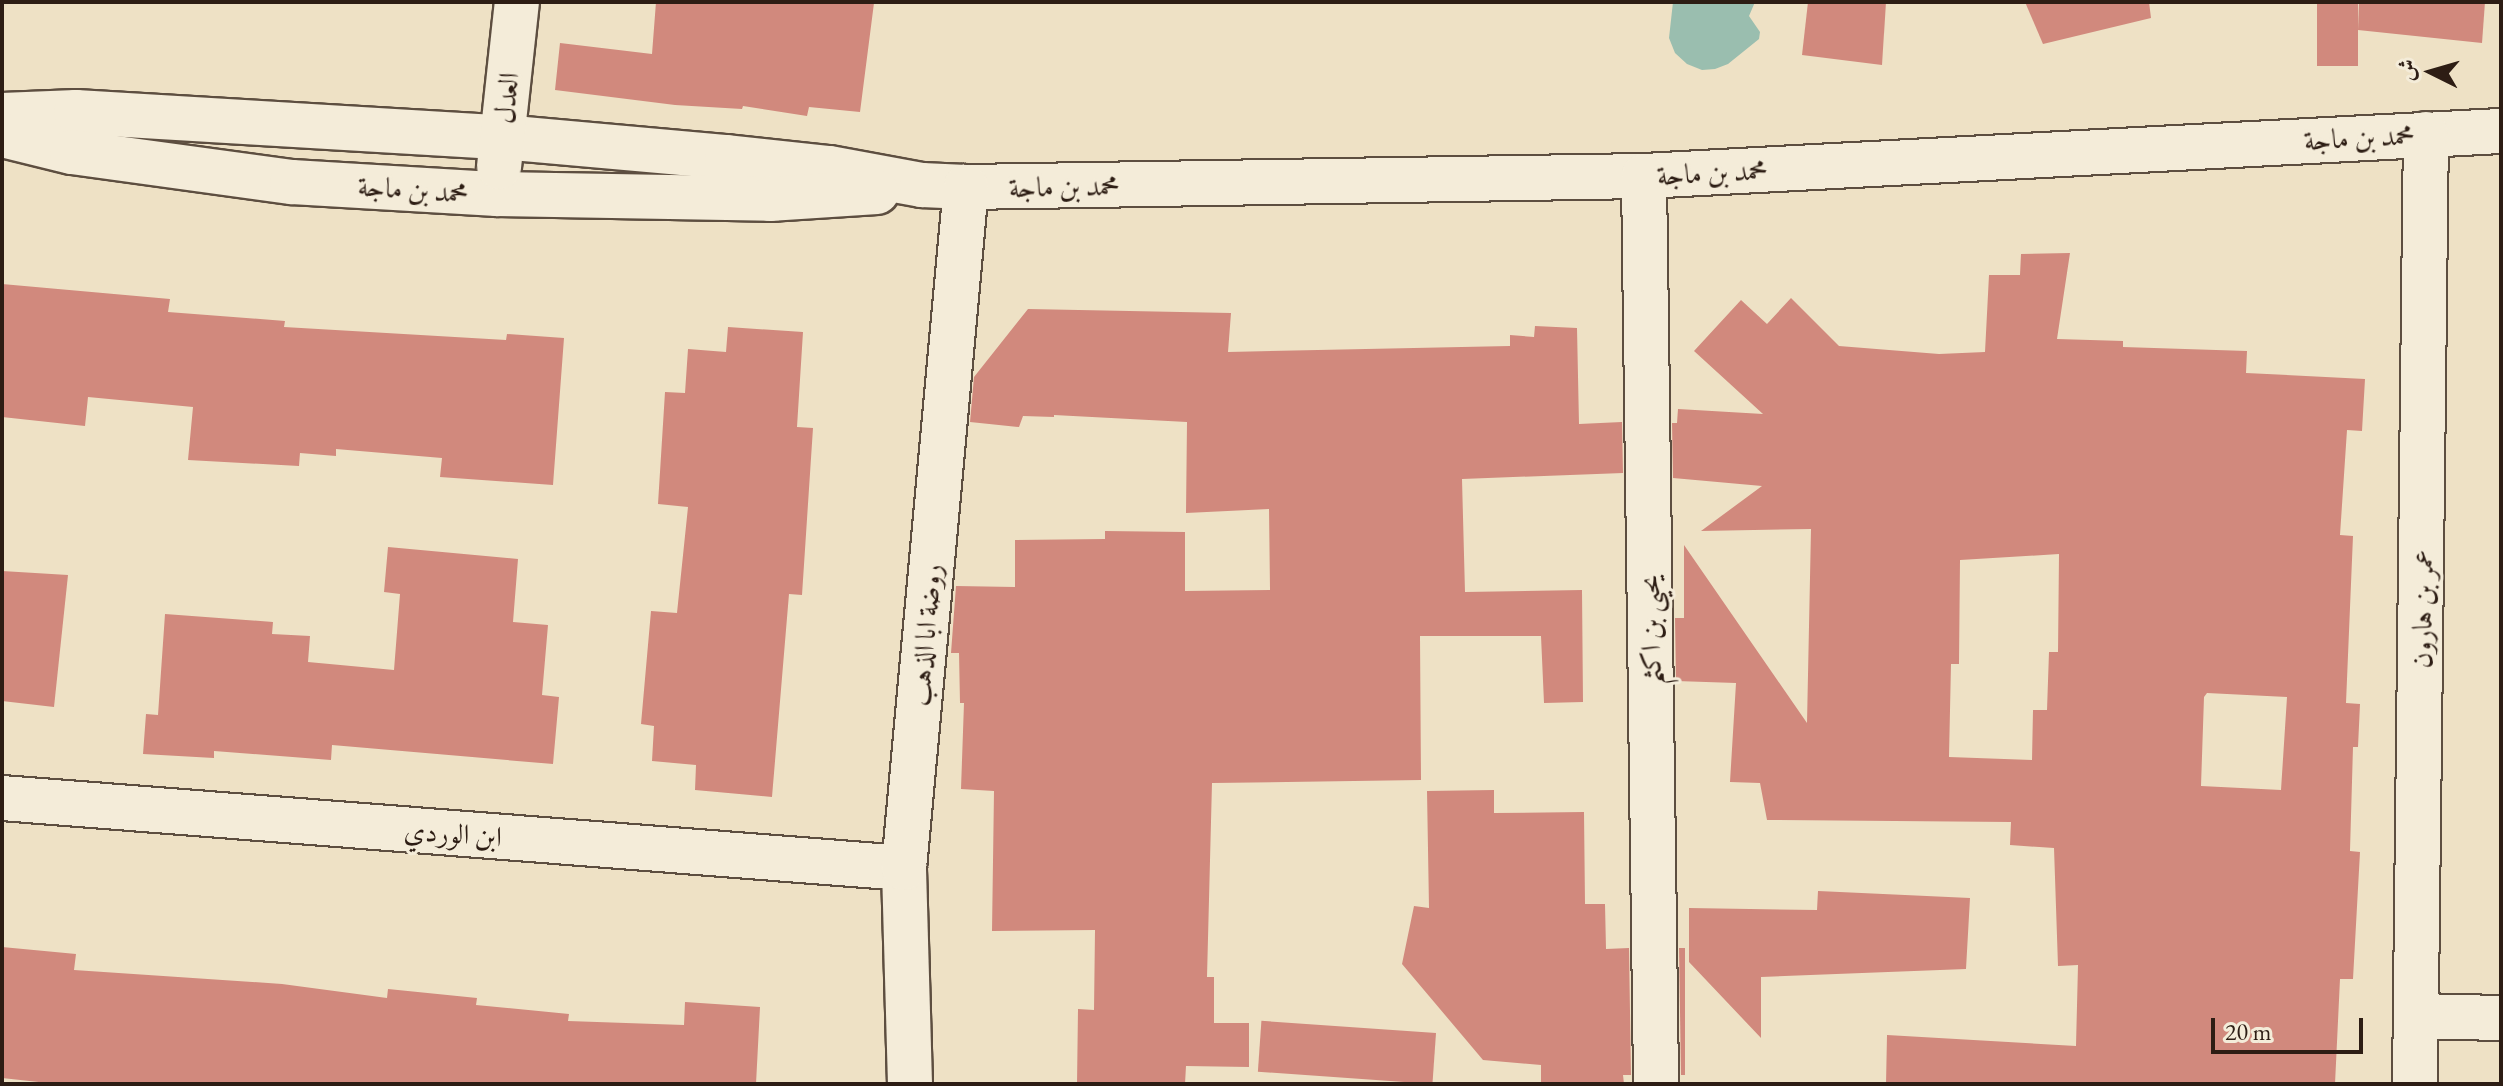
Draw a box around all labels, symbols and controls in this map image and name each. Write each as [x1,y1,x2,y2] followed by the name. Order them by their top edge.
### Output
[2391,32,2471,112] north arrow
[2391,58,2422,82] text: ش
[487,71,525,125] street label: العدل
[2303,117,2415,157] street label: محمد بن ماجة
[1656,152,1768,192] street label: محمد بن ماجة
[357,168,469,210] street label: محمد بن ماجة
[1008,168,1120,204] street label: محمد بن ماجة
[2404,549,2440,669] street label: عمر بن هارون
[902,563,948,707] street label: روضة ابا الذهب
[1632,574,1668,686] street label: يحيى بن اكثم
[403,813,503,853] street label: ابن الوردي
[2215,1002,2367,1052] scale bar
[2225,1016,2272,1047] text: 20 m

